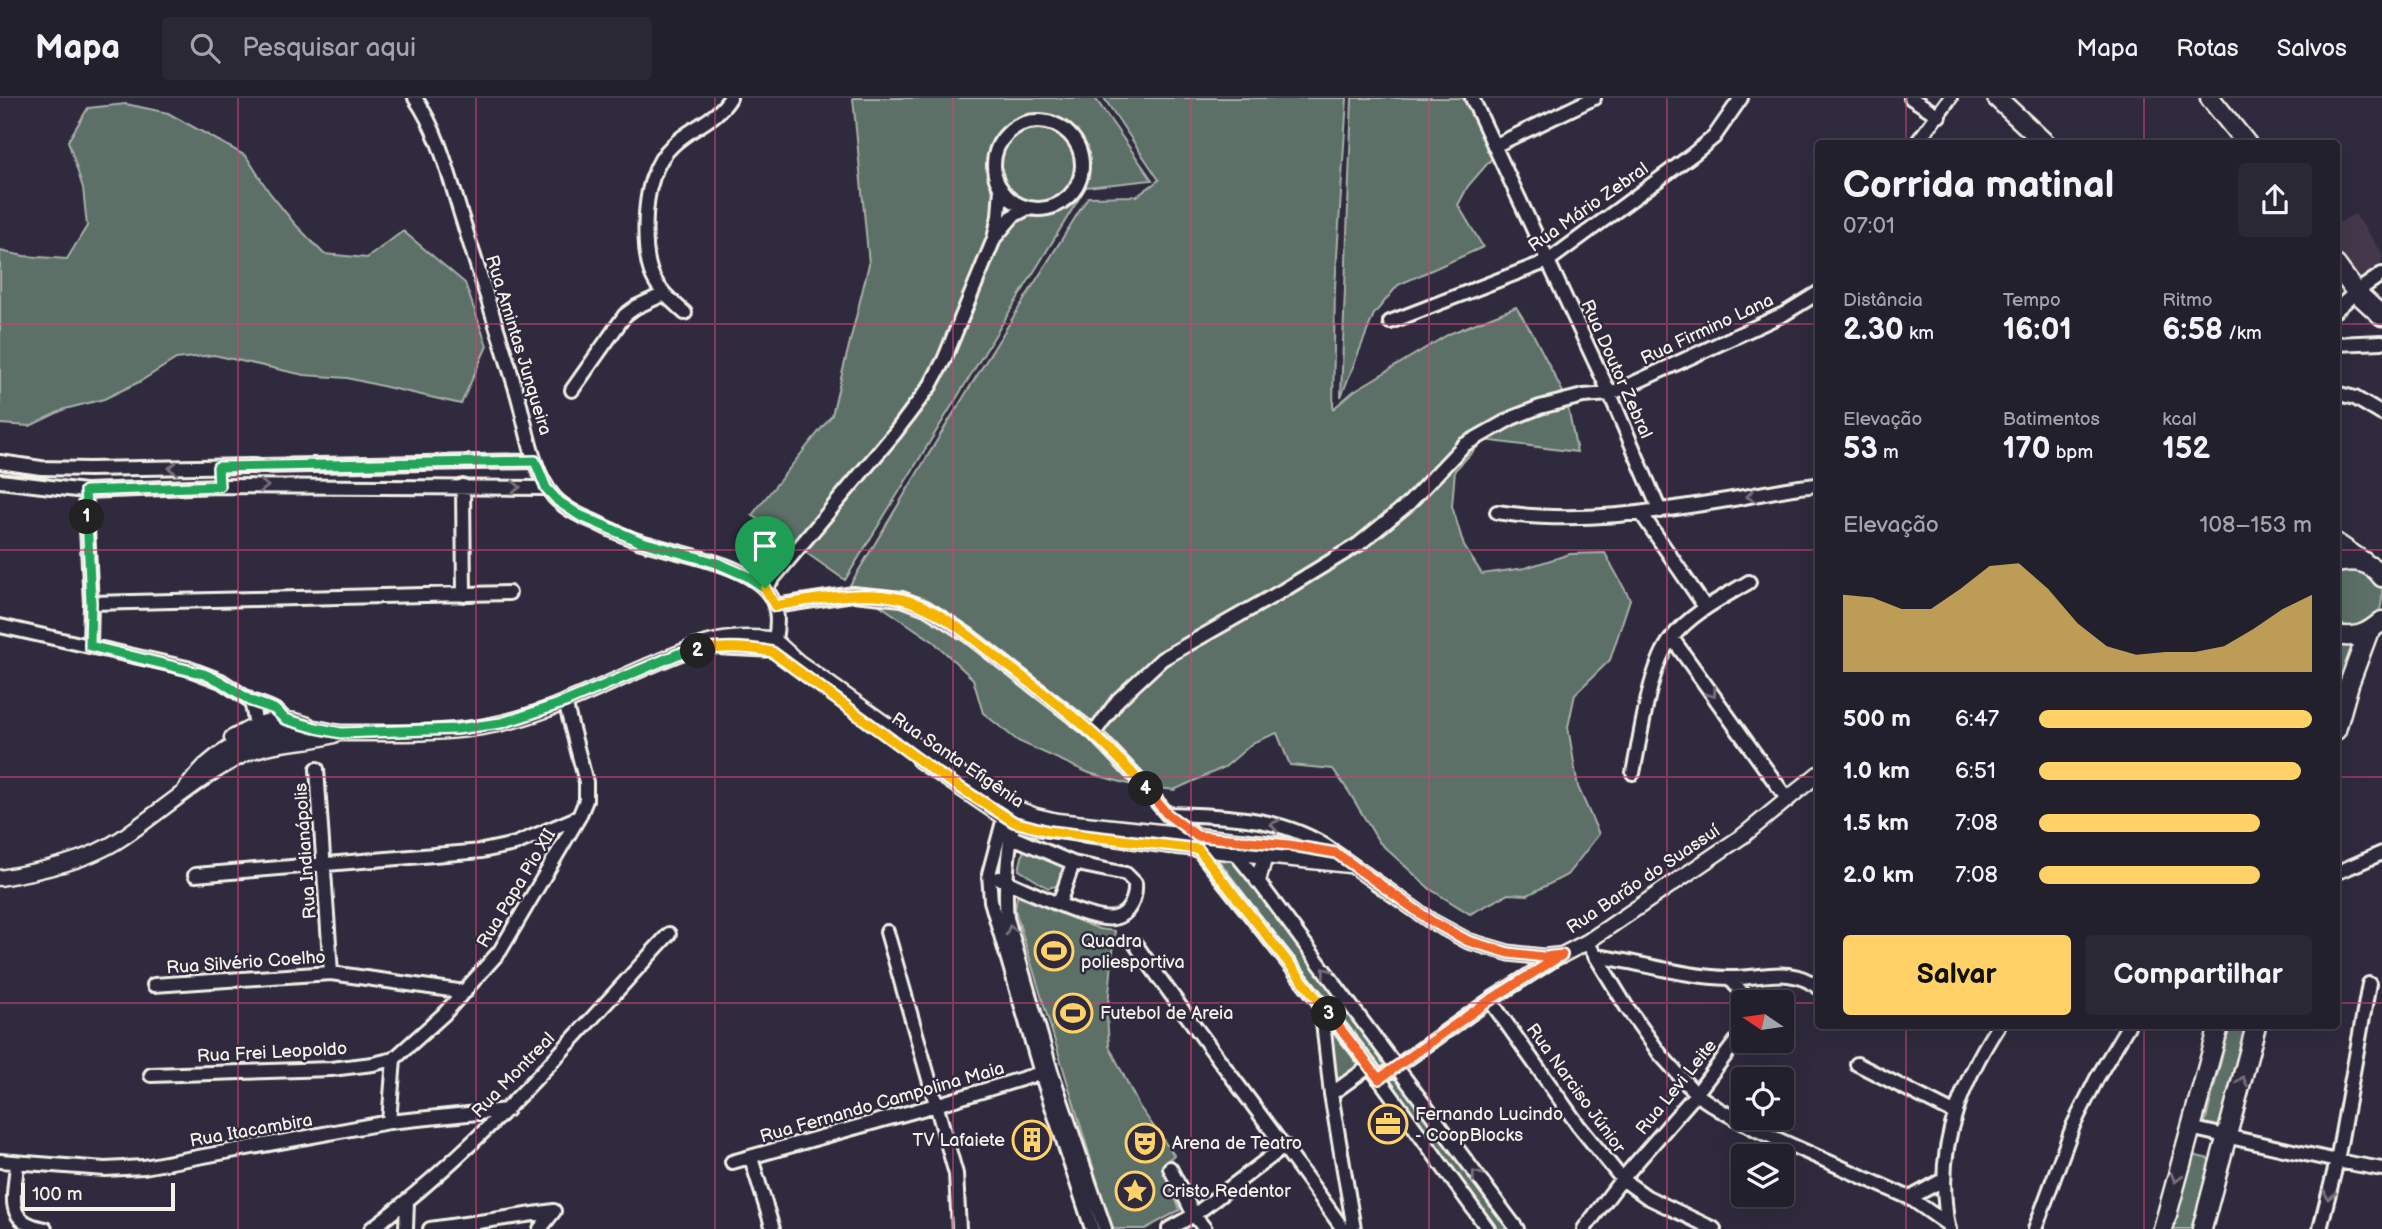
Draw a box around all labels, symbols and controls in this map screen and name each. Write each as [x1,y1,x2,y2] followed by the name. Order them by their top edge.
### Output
[162,17,652,80] search box
[35,28,120,68] text: Mapa
[186,29,224,67] icon: search
[242,33,416,64] text: Pesquisar aqui
[2076,34,2138,63] text: Mapa
[2176,34,2239,63] text: Rotas
[2277,34,2347,63] text: Salvos
[1524,158,1652,257] street label: Rua Mário Zebral
[1843,163,2114,208] text: Corrida matinal
[2238,163,2312,237] button: share
[1843,212,1895,240] text: 07:01
[481,252,556,438] street label: Rua Amintas Junqueira
[1843,289,1923,312] text: Distância
[2003,289,2061,312] text: Tempo
[2162,289,2213,312] text: Ritmo
[1638,290,1777,369] street label: Rua Firmino Lana
[1577,297,1657,442] street label: Rua Doutor Zebral
[1843,312,1904,348] text: 2.30
[2003,312,2072,348] text: 16:01
[2162,312,2223,348] text: 6:58
[1904,322,1934,345] text: km
[2223,322,2262,345] text: /km
[1843,408,1922,431] text: Elevação
[2003,408,2100,431] text: Batimentos
[2162,408,2196,431] text: kcal
[1843,431,1878,467] text: 53
[2003,431,2051,467] text: 170
[2162,431,2210,467] text: 152
[1878,441,1899,464] text: m
[2051,441,2093,464] text: bpm
[167,460,178,475] one-way arrow
[259,478,269,494] one-way arrow
[511,479,521,495] one-way arrow
[1745,488,1757,503] one-way arrow
[70,500,104,534] pin: 1
[83,505,91,528] text: 1
[1843,511,1939,539] text: Elevação
[2200,511,2312,539] text: 108–153 m
[735,516,795,588] pin
[746,527,784,565] icon: arrive
[680,634,716,668] pin: 2
[692,639,703,662] text: 2
[1703,685,1716,698] one-way arrow
[1843,705,1911,733] text: 500 m
[1955,705,1999,733] text: 6:47
[888,708,1028,813] street label: Rua Santa Efigênia
[1843,757,1910,785] text: 1.0 km
[1955,757,1996,785] text: 6:51
[1128,772,1164,806] pin: 4
[1140,777,1151,800] text: 4
[290,782,321,920] street label: Rua Indianápolis
[1843,809,1909,837] text: 1.5 km
[1955,809,1998,837] text: 7:08
[1269,818,1281,833] one-way arrow
[1563,820,1724,938] street label: Rua Barão do Suassuí
[473,825,560,952] street label: Rua Papa Pio XII
[1843,861,1914,889] text: 2.0 km
[1955,861,1998,889] text: 7:08
[1005,924,1019,936] one-way arrow
[1033,930,1075,972] sports icon: Quadra poliesportiva
[1081,931,1185,973] place label: Quadra poliesportiva
[1843,935,2071,1015] button: Salvar
[2085,935,2312,1015] button: Compartilhar
[166,946,326,979] street label: Rua Silvério Coelho
[1322,967,1334,980] one-way arrow
[1731,990,1794,1054] north arrow
[1731,990,1794,1207] map controls
[1052,992,1094,1034] sports icon: Futebol de Areia
[1312,996,1346,1032] pin: 3
[1323,1002,1334,1025] text: 3
[1100,1003,1234,1024] place label: Futebol de Areia
[1522,1019,1630,1158] street label: Rua Narciso Júnior
[467,1028,559,1122] street label: Rua Montreal
[1632,1035,1721,1139] street label: Rua Levi Leite
[196,1038,348,1067] street label: Rua Frei Leopoldo
[758,1057,1007,1147] street label: Rua Fernando Campolina Maia
[1731,1067,1794,1130] button: locate
[2234,1075,2248,1087] one-way arrow
[1367,1103,1409,1145] office icon: Fernando Lucindo - CoopBlocks
[1415,1104,1563,1146] place label: Fernando Lucindo - CoopBlocks
[188,1109,314,1152] street label: Rua Itacambira
[1011,1119,1053,1161] building icon: TV Lafaiete
[1124,1122,1166,1164] theatre icon: Arena de Teatro
[913,1130,1005,1151] place label: TV Lafaiete
[1172,1133,1302,1154] place label: Arena de Teatro
[1731,1144,1794,1207] button: layers
[1114,1170,1156,1212] place icon: Cristo Redentor
[1472,1170,1485,1182] one-way arrow
[2170,1172,2185,1184] one-way arrow
[21,1180,175,1212] scale bar
[1162,1181,1291,1202] place label: Cristo Redentor
[32,1183,83,1206] text: 100 m
[2323,1189,2337,1201] one-way arrow

